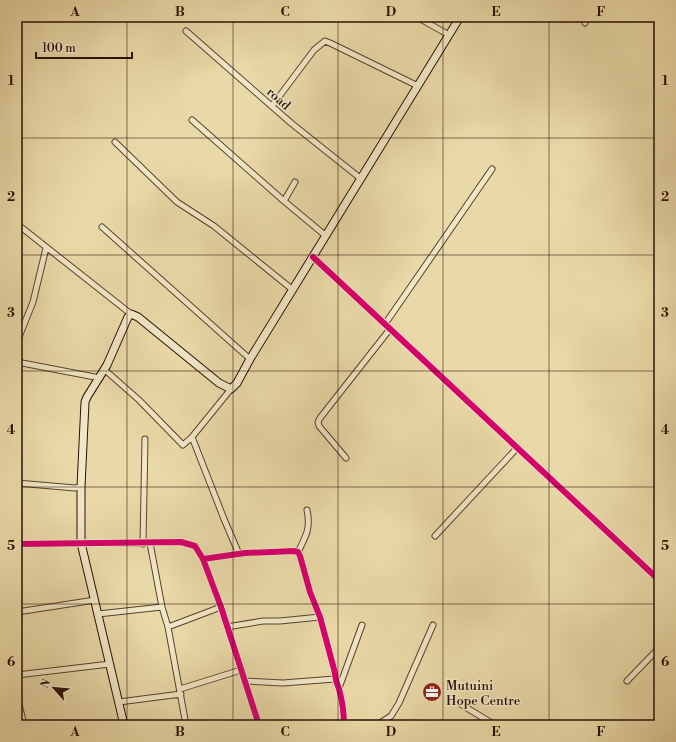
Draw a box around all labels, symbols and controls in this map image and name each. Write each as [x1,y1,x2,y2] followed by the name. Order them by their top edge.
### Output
[69,4,80,20] text: A
[175,4,185,20] text: B
[280,4,290,20] text: C
[386,4,396,20] text: D
[491,4,501,20] text: E
[596,4,606,20] text: F
[36,34,132,60] scale bar
[42,41,76,56] text: 100 m
[8,73,15,89] text: 1
[662,73,669,89] text: 1
[263,84,294,114] street label: road
[7,189,15,205] text: 2
[661,189,669,205] text: 2
[7,305,15,321] text: 3
[661,305,669,321] text: 3
[7,422,16,438] text: 4
[661,422,670,438] text: 4
[7,538,15,554] text: 5
[661,538,669,554] text: 5
[7,654,15,670] text: 6
[661,654,669,670] text: 6
[34,668,74,708] north arrow
[38,677,54,691] text: N
[446,678,521,709] place label: Mutuini Hope Centre
[421,681,443,703] office icon: Mutuini Hope Centre
[69,724,80,740] text: A
[175,724,185,740] text: B
[280,724,290,740] text: C
[386,724,396,740] text: D
[491,724,501,740] text: E
[596,724,606,740] text: F

